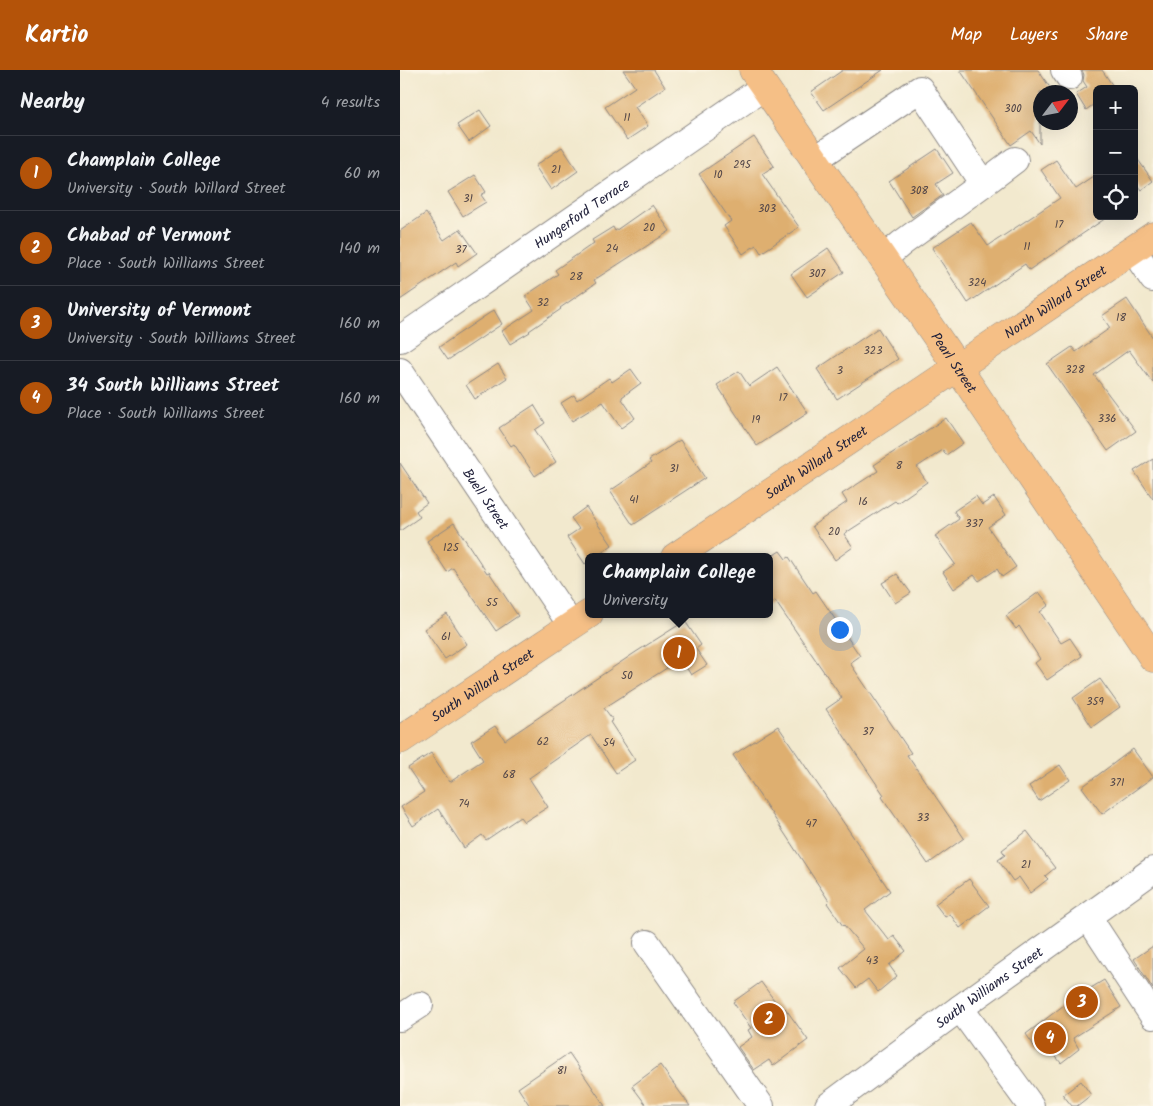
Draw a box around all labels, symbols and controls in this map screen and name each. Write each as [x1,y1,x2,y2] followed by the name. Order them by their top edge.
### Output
[25,16,88,55] text: Kartio
[951,21,982,50] text: Map
[1010,21,1058,50] text: Layers
[1086,21,1128,50] text: Share
[1033,85,1078,130] north arrow
[1093,85,1138,220] map controls
[1093,85,1138,130] button: +
[20,86,85,119] text: Nearby
[321,90,380,115] text: 4 results
[1004,100,1022,118] house number: 300
[624,109,630,127] house number: 11
[1093,130,1138,175] button: −
[67,146,221,176] text: Champlain College
[733,156,752,174] house number: 295
[34,161,38,186] text: 1
[344,161,380,186] text: 60 m
[551,161,561,179] house number: 21
[714,166,723,184] house number: 10
[530,173,635,255] street label: Hungerford Terrace
[1093,175,1138,220] button: locate
[67,176,286,201] text: University · South Willard Street
[910,182,929,200] house number: 308
[463,190,473,208] house number: 31
[758,200,776,218] house number: 303
[1055,216,1064,234] house number: 17
[643,219,655,237] house number: 20
[67,221,231,251] text: Chabad of Vermont
[31,236,41,261] text: 2
[339,236,380,261] text: 140 m
[1024,238,1030,256] house number: 11
[606,240,618,258] house number: 24
[455,241,468,259] house number: 37
[67,251,265,276] text: Place · South Williams Street
[1000,260,1112,345] street label: North Willard Street
[809,265,826,283] house number: 307
[569,268,583,286] house number: 28
[968,274,986,292] house number: 324
[537,294,549,312] house number: 32
[67,296,251,326] text: University of Vermont
[1116,309,1126,327] house number: 18
[32,311,40,336] text: 3
[339,311,380,336] text: 160 m
[67,326,296,351] text: University · South Williams Street
[925,328,982,399] street label: Pearl Street
[864,342,882,360] house number: 323
[1065,361,1085,379] house number: 328
[837,362,843,380] house number: 3
[67,371,279,401] text: 34 South Williams Street
[32,386,40,411] text: 4
[339,386,380,411] text: 160 m
[779,389,788,407] house number: 17
[67,401,265,426] text: Place · South Williams Street
[1098,410,1116,428] house number: 336
[752,411,761,429] house number: 19
[761,420,873,506] street label: South Willard Street
[896,457,903,475] house number: 8
[669,460,679,478] house number: 31
[456,464,514,535] street label: Buell Street
[629,491,639,509] house number: 41
[858,493,868,511] house number: 16
[965,515,984,533] house number: 337
[828,523,840,541] house number: 20
[443,539,460,557] house number: 125
[585,553,773,618] popup
[602,558,756,588] text: Champlain College
[602,588,668,613] text: University
[486,594,499,612] house number: 55
[827,617,853,643] your location
[441,628,451,646] house number: 61
[663,634,695,672] pin: 1
[427,643,539,728] street label: South Willard Street
[621,667,633,685] house number: 50
[1086,693,1104,711] house number: 359
[862,723,875,741] house number: 37
[537,733,549,751] house number: 62
[603,734,615,752] house number: 54
[503,766,516,784] house number: 68
[1110,774,1124,792] house number: 371
[458,795,470,813] house number: 74
[917,809,929,827] house number: 33
[805,815,817,833] house number: 47
[1021,856,1031,874] house number: 21
[931,941,1049,1035] street label: South Williams Street
[866,952,878,970] house number: 43
[1066,983,1098,1021] pin: 3
[753,1000,785,1038] pin: 2
[1034,1019,1066,1057] pin: 4
[557,1062,567,1080] house number: 81

